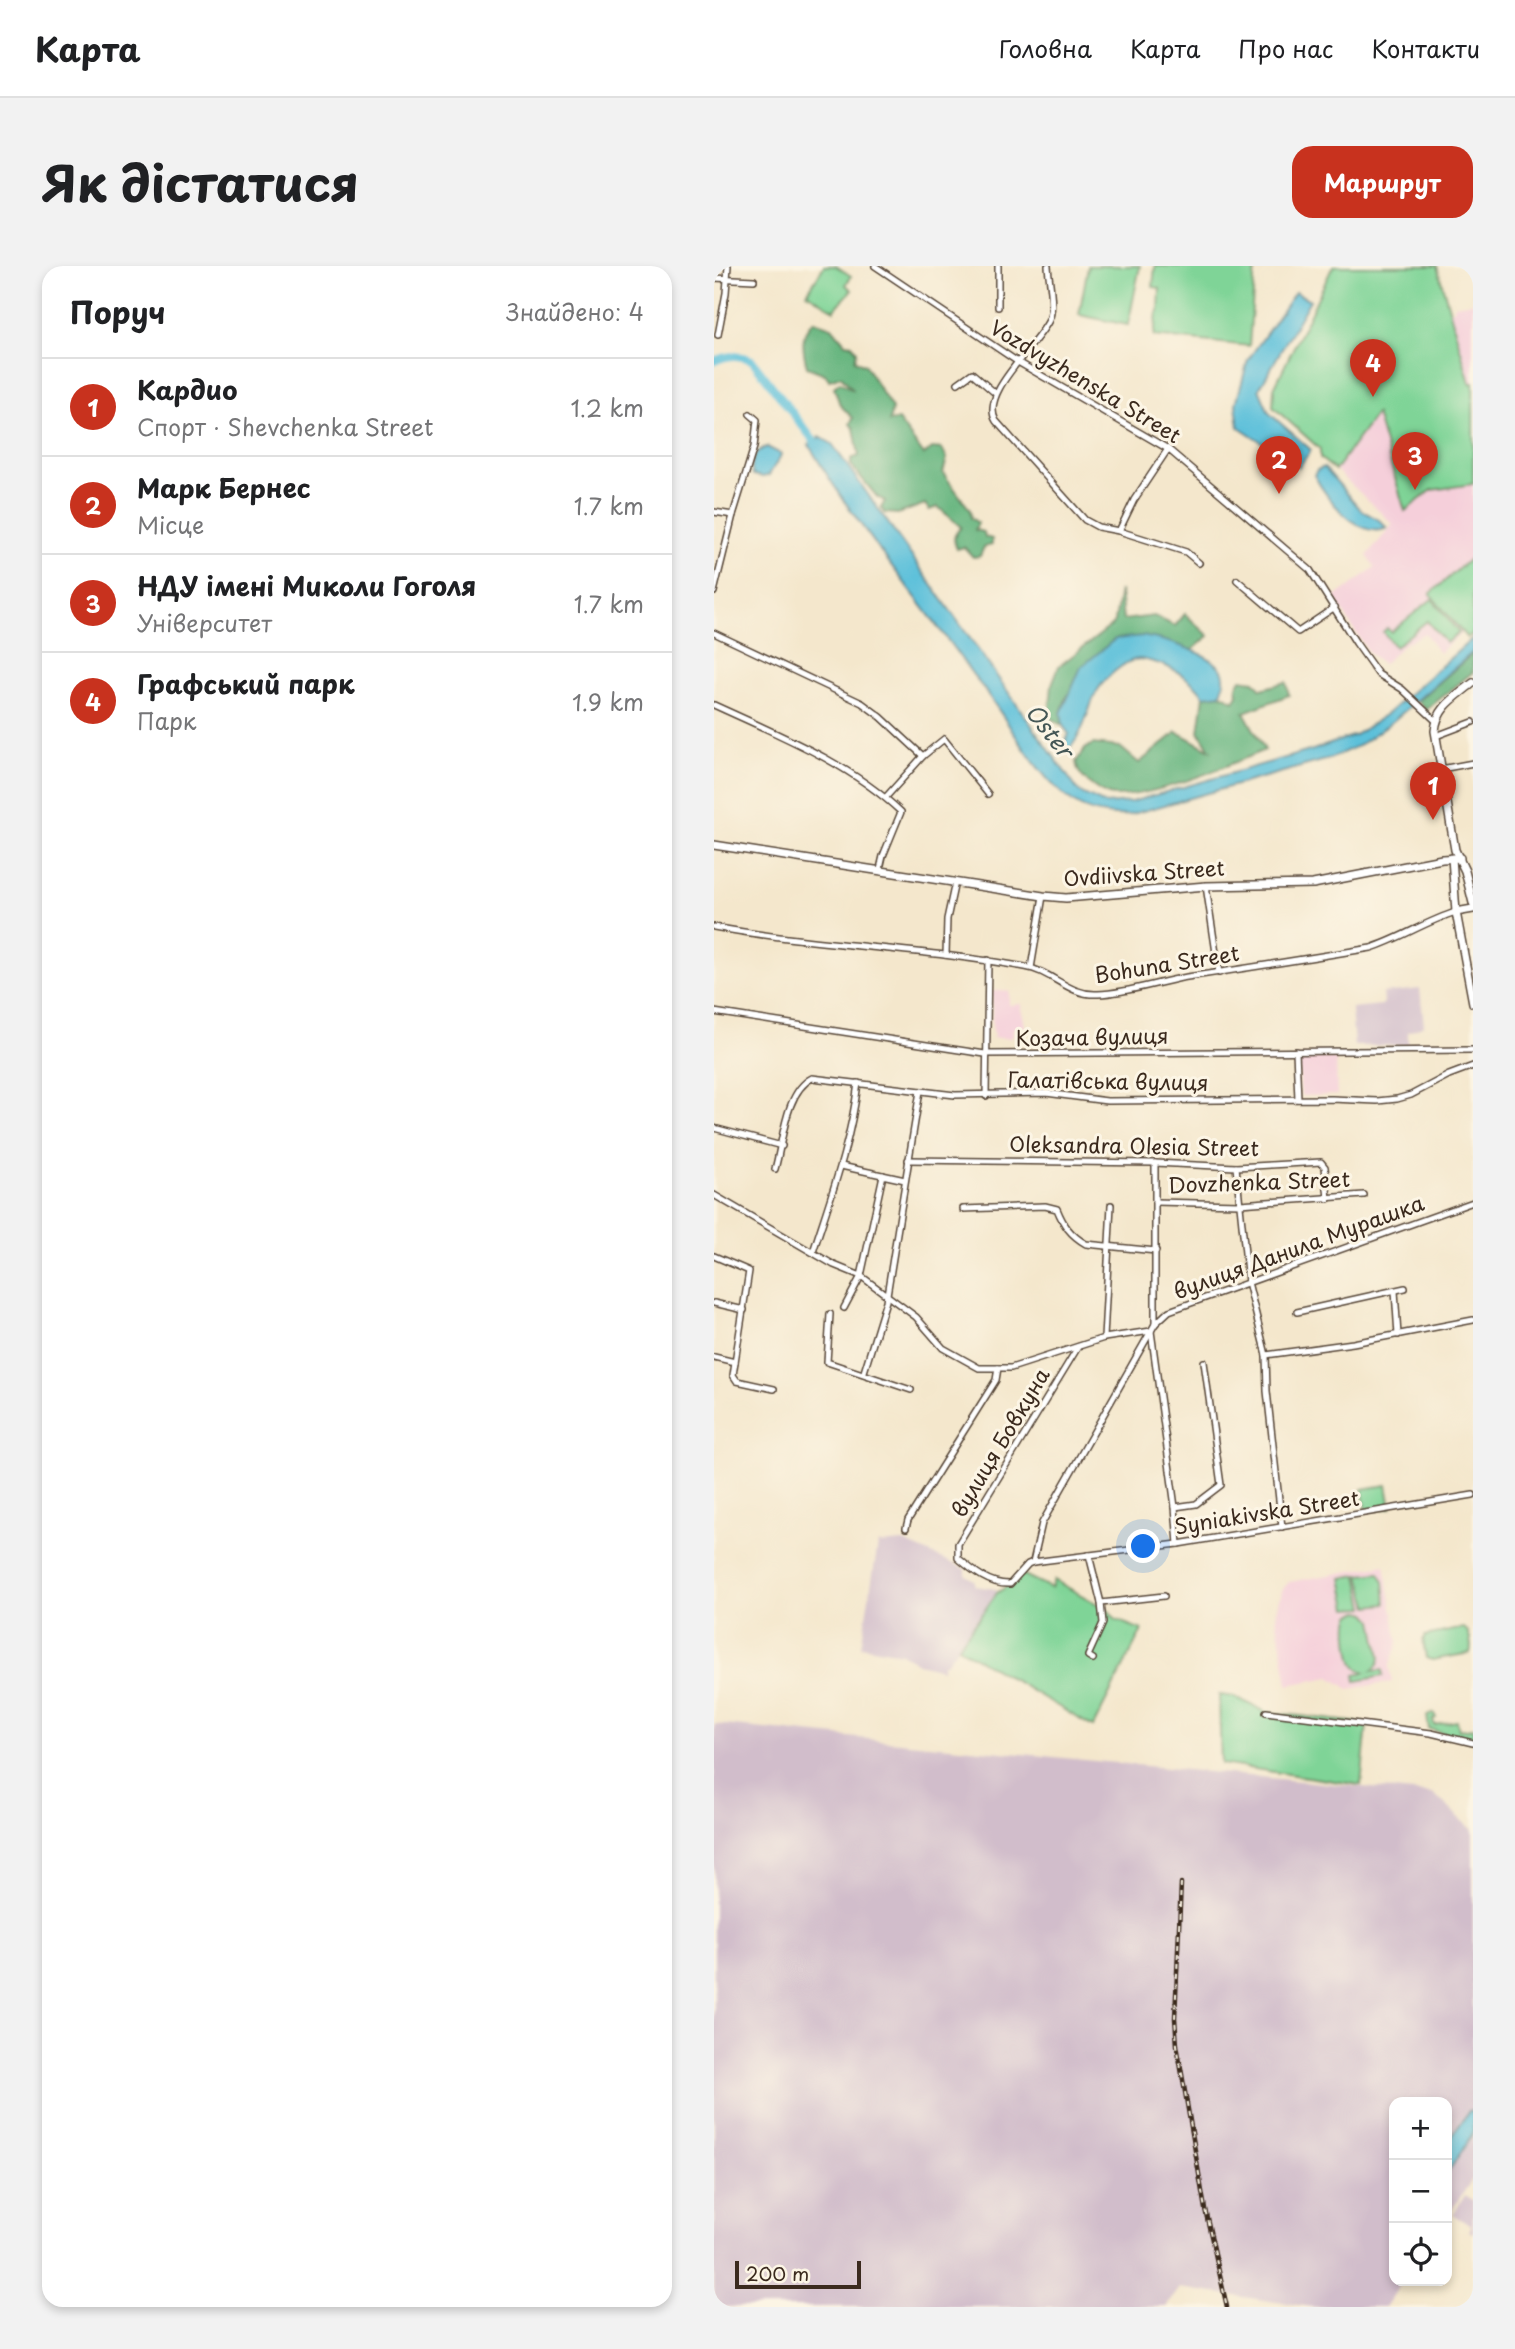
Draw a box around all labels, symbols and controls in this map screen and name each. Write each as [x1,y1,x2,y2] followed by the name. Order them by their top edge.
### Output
[35,23,141,73] text: Карта
[999,30,1092,66] text: Головна
[1130,30,1200,66] text: Карта
[1238,30,1333,66] text: Про нас
[1371,30,1480,66] text: Контакти
[42,145,359,219] text: Як дістатися
[1292,146,1473,218] button: Маршрут
[70,289,165,334] text: Поруч
[506,294,644,329] text: Знайдено: 4
[984,310,1188,450] street label: Vozdvyzhenska Street
[1350,339,1396,397] pin: 4
[137,370,237,409] text: Кардио
[88,390,99,425] text: 1
[571,390,644,425] text: 1.2 km
[137,409,433,444] text: Спорт · Shevchenka Street
[1392,432,1438,490] pin: 3
[1256,436,1302,494] pin: 2
[137,468,311,507] text: Марк Бернес
[85,488,101,523] text: 2
[574,488,644,523] text: 1.7 km
[137,507,204,542] text: Місце
[137,566,476,605] text: НДУ імені Миколи Гоголя
[85,586,101,621] text: 3
[574,586,644,621] text: 1.7 km
[137,605,272,640] text: Університет
[137,664,354,703] text: Графський парк
[85,684,101,719] text: 4
[572,684,644,719] text: 1.9 km
[1018,695,1085,767] water label: Oster
[137,703,196,738] text: Парк
[1410,762,1456,820] pin: 1
[1062,850,1225,894] street label: Ovdiivska Street
[1092,936,1241,990] street label: Bohuna Street
[1015,1019,1169,1053] street label: Козача вулиця
[1007,1062,1209,1098] street label: Галатівська вулиця
[1009,1127,1259,1163] street label: Oleksandra Olesia Street
[1167,1162,1350,1200] street label: Dovzhenka Street
[1168,1186,1429,1306] street label: вулиця Данила Мурашка
[942,1361,1057,1523] street label: вулиця Бовкуна
[1172,1481,1361,1541] street label: Syniakivska Street
[1126,1529,1160,1563] your location
[1389,2097,1452,2286] map controls
[1389,2097,1452,2160] button: +
[1389,2160,1452,2223] button: −
[1389,2223,1452,2286] button: locate
[735,2258,861,2290] scale bar
[746,2259,809,2287] text: 200 m

